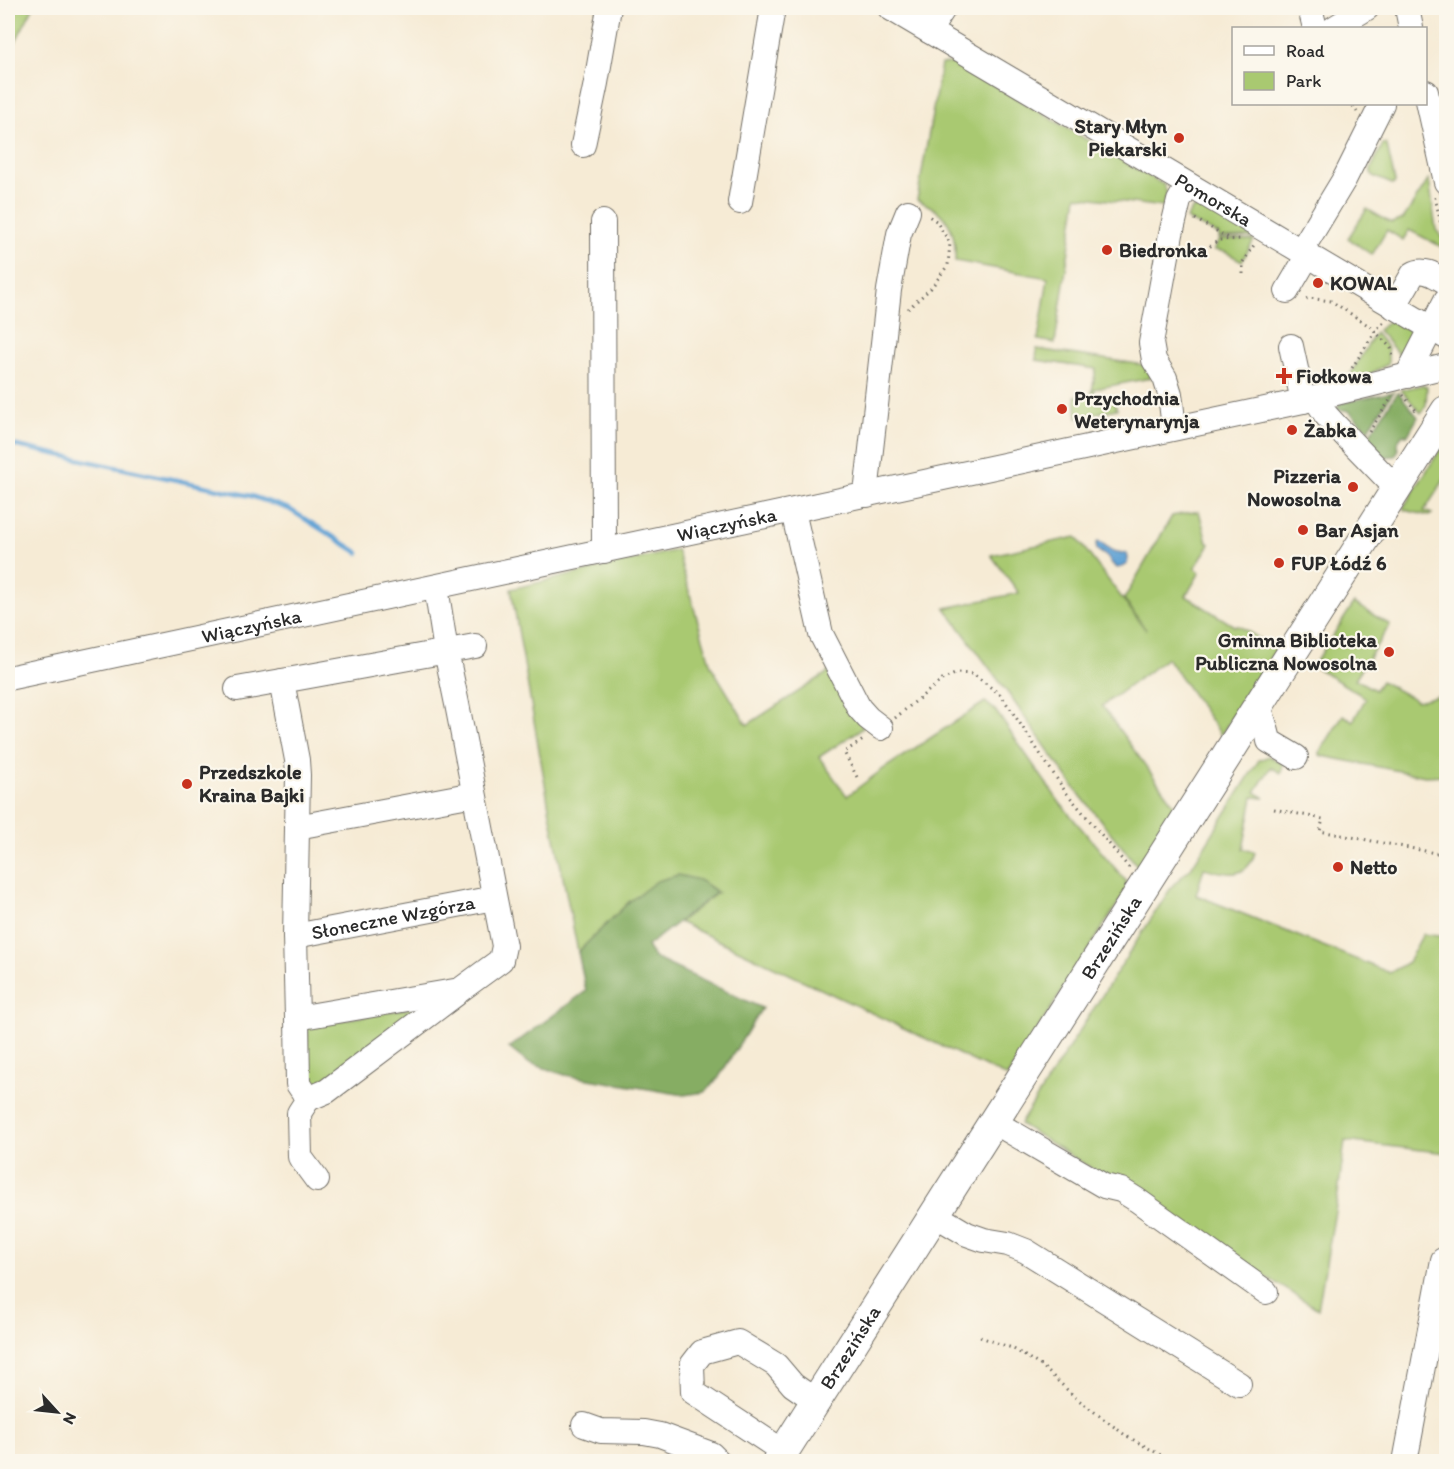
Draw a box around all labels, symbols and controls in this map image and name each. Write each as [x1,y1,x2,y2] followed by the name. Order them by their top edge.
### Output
[1232,27,1427,105] legend
[1286,40,1325,62] text: Road
[1286,70,1321,92] text: Park
[1074,114,1167,161] place label: Stary Młyn Piekarski
[1172,131,1186,145] marker: Stary Młyn Piekarski
[1171,167,1257,232] street label: Pomorska
[1119,238,1208,262] place label: Biedronka
[1100,243,1114,257] marker: Biedronka
[1330,271,1398,295] place label: KOWAL
[1311,276,1325,290] marker: KOWAL
[1296,364,1372,388] place label: Fiołkowa
[1277,369,1291,383] marker: Fiołkowa
[1074,386,1200,434] place label: Przychodnia Weterynarynja
[1055,402,1069,416] marker: Przychodnia Weterynarynja
[1304,418,1356,442] place label: Żabka
[1285,423,1299,437] marker: Żabka
[1247,464,1342,511] place label: Pizzeria Nowosolna
[1346,480,1360,494] marker: Pizzeria Nowosolna
[675,502,779,547] street label: Wiączyńska
[1315,518,1399,543] place label: Bar Asjan
[1296,523,1310,537] marker: Bar Asjan
[1291,551,1387,575] place label: FUP Łódź 6
[1272,556,1286,570] marker: FUP Łódź 6
[199,603,304,648] street label: Wiączyńska
[1195,628,1378,675] place label: Gminna Biblioteka Publiczna Nowosolna
[1382,645,1396,659] marker: Gminna Biblioteka Publiczna Nowosolna
[199,760,304,808] place label: Przedszkole Kraina Bajki
[180,777,194,791] marker: Przedszkole Kraina Bajki
[1350,855,1397,879] place label: Netto
[1331,860,1345,874] marker: Netto
[309,890,478,945] street label: Słoneczne Wzgórza
[1075,890,1147,984] street label: Brzezińska
[814,1300,886,1394] street label: Brzezińska
[27,1382,87,1442] north arrow
[59,1409,81,1428] text: N

